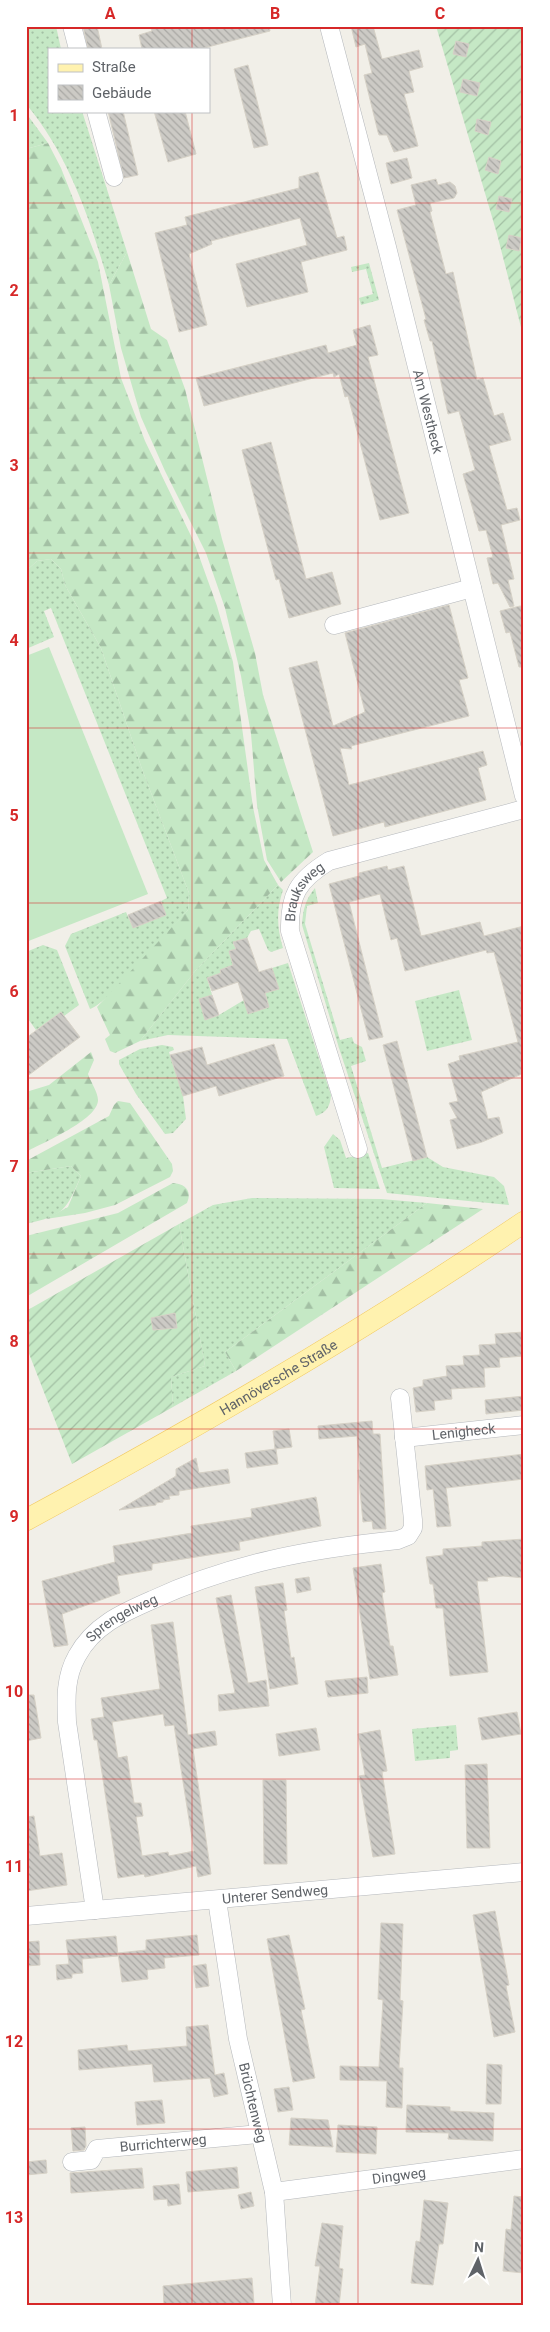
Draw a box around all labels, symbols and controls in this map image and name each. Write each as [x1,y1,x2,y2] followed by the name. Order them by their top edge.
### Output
[105,4,116,23] text: A
[270,4,280,23] text: B
[435,4,445,23] text: C
[48,48,210,112] legend
[92,58,136,76] text: Straße
[92,84,151,102] text: Gebäude
[9,106,19,125] text: 1
[9,281,19,300] text: 2
[410,368,446,456] street label: Am Westheck
[9,456,19,475] text: 3
[9,631,19,650] text: 4
[9,806,19,825] text: 5
[282,859,327,922] street label: Brauksweg
[9,982,19,1001] text: 6
[9,1157,19,1176] text: 7
[9,1332,19,1351] text: 8
[217,1336,340,1418] street label: Hannöversche Straße
[431,1420,497,1443] street label: Lenigheck
[9,1507,19,1526] text: 9
[82,1591,160,1645] street label: Sprengelweg
[5,1682,23,1701] text: 10
[5,1857,23,1876] text: 11
[221,1881,329,1907] street label: Unterer Sendweg
[5,2032,23,2051] text: 12
[236,2061,270,2144] street label: Brüchtenweg
[119,2131,207,2155] street label: Burrichterweg
[371,2164,427,2187] street label: Dingweg
[5,2208,23,2227] text: 13
[452,2234,502,2284] north arrow
[473,2239,484,2255] text: N

